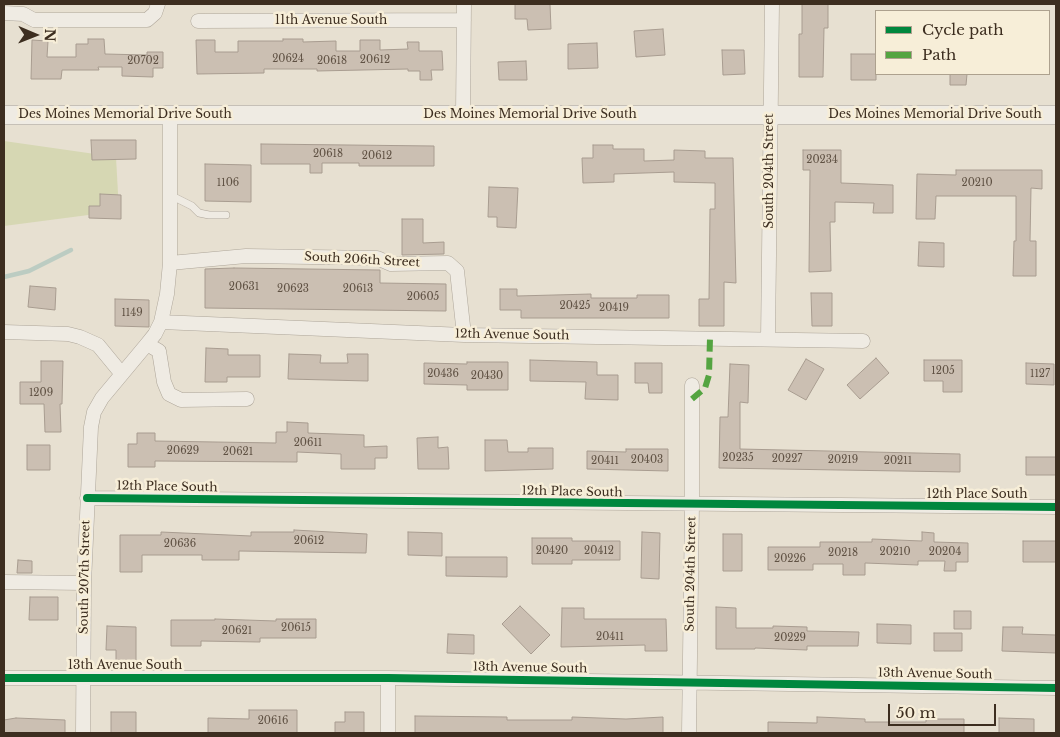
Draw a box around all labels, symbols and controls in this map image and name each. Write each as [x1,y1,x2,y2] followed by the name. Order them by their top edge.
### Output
[10,10,60,60] north arrow
[875,10,1050,75] legend
[275,14,387,28] street label: 11th Avenue South
[922,20,1004,39] text: Cycle path
[41,29,59,42] text: N
[922,45,956,64] text: Path
[272,53,304,65] house number: 20624
[360,54,390,66] house number: 20612
[127,55,159,67] house number: 20702
[317,55,347,67] house number: 20618
[18,108,232,122] street label: Des Moines Memorial Drive South
[423,108,637,122] street label: Des Moines Memorial Drive South
[828,108,1042,122] street label: Des Moines Memorial Drive South
[763,113,777,229] street label: South 204th Street
[313,148,343,160] house number: 20618
[362,150,392,162] house number: 20612
[806,154,838,166] house number: 20234
[217,177,239,189] house number: 1106
[961,177,993,189] house number: 20210
[304,250,420,270] street label: South 206th Street
[229,281,259,293] house number: 20631
[277,283,309,295] house number: 20623
[343,283,373,295] house number: 20613
[407,291,439,303] house number: 20605
[560,300,590,312] house number: 20425
[599,302,629,314] house number: 20419
[121,307,143,319] house number: 1149
[455,327,569,343] street label: 12th Avenue South
[931,365,955,377] house number: 1205
[427,368,459,380] house number: 20436
[1030,368,1050,380] house number: 1127
[471,370,503,382] house number: 20430
[29,387,53,399] house number: 1209
[294,437,322,449] house number: 20611
[167,445,199,457] house number: 20629
[223,446,253,458] house number: 20621
[722,452,754,464] house number: 20235
[772,453,802,465] house number: 20227
[631,454,663,466] house number: 20403
[828,454,858,466] house number: 20219
[591,455,619,467] house number: 20411
[884,455,912,467] house number: 20211
[116,479,218,495] street label: 12th Place South
[521,484,623,500] street label: 12th Place South
[927,488,1027,502] street label: 12th Place South
[683,516,699,632] street label: South 204th Street
[77,520,93,634] street label: South 207th Street
[294,535,324,547] house number: 20612
[164,538,196,550] house number: 20636
[536,545,568,557] house number: 20420
[584,545,614,557] house number: 20412
[879,546,911,558] house number: 20210
[929,546,961,558] house number: 20204
[828,547,858,559] house number: 20218
[774,553,806,565] house number: 20226
[281,622,311,634] house number: 20615
[222,625,252,637] house number: 20621
[596,631,624,643] house number: 20411
[774,632,806,644] house number: 20229
[68,659,182,673] street label: 13th Avenue South
[473,660,587,676] street label: 13th Avenue South
[878,666,992,682] street label: 13th Avenue South
[890,694,998,726] scale bar
[896,703,936,722] text: 50 m
[258,715,288,727] house number: 20616

